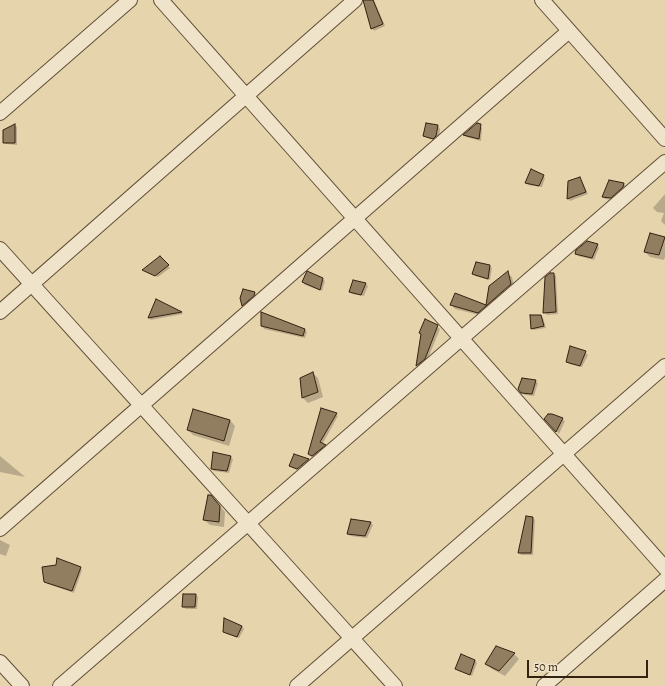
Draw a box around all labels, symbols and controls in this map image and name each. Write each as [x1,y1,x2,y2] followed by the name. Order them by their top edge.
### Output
[529,652,650,678] scale bar
[534,659,558,675] text: 50 m

